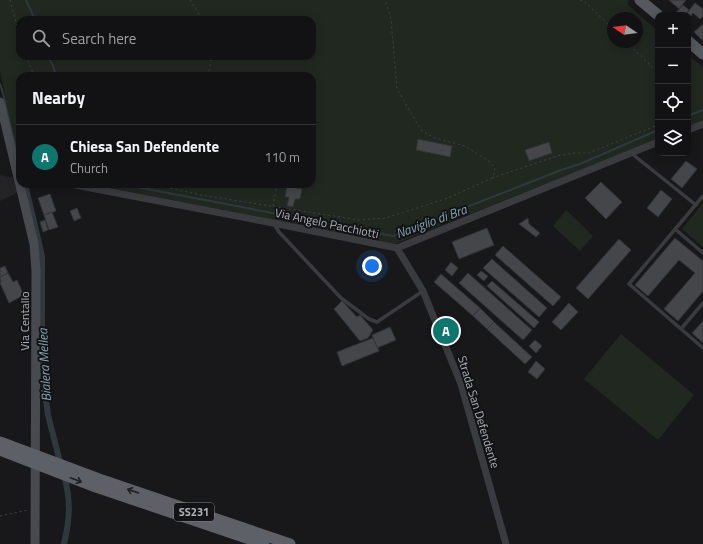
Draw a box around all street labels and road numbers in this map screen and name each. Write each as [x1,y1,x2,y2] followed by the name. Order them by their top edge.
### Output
[273,203,381,243] street label: Via Angelo Pacchiotti
[15,291,34,351] street label: Via Centallo
[453,353,505,471] street label: Strada San Defendente
[174,503,214,521] road number: SS231

